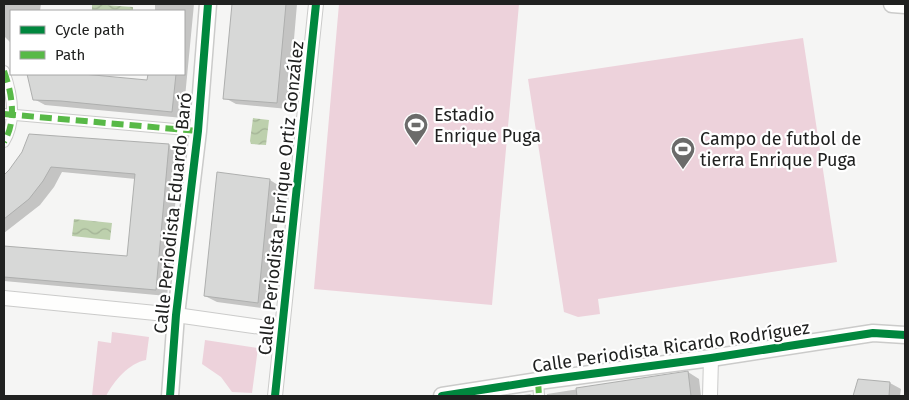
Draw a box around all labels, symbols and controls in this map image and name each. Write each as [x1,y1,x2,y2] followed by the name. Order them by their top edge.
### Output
[10,10,185,75] legend
[55,21,125,39] text: Cycle path
[254,40,308,356] street label: Calle Periodista Enrique Ortiz González
[55,46,85,64] text: Path
[149,91,197,335] street label: Calle Periodista Eduardo Baró
[434,104,541,147] place label: Estadio Enrique Puga
[403,112,429,146] sports icon: Estadio Enrique Puga
[700,128,861,171] place label: Campo de futbol de tierra Enrique Puga
[670,136,696,170] sports icon: Campo de futbol de tierra Enrique Puga
[531,317,811,377] street label: Calle Periodista Ricardo Rodríguez

